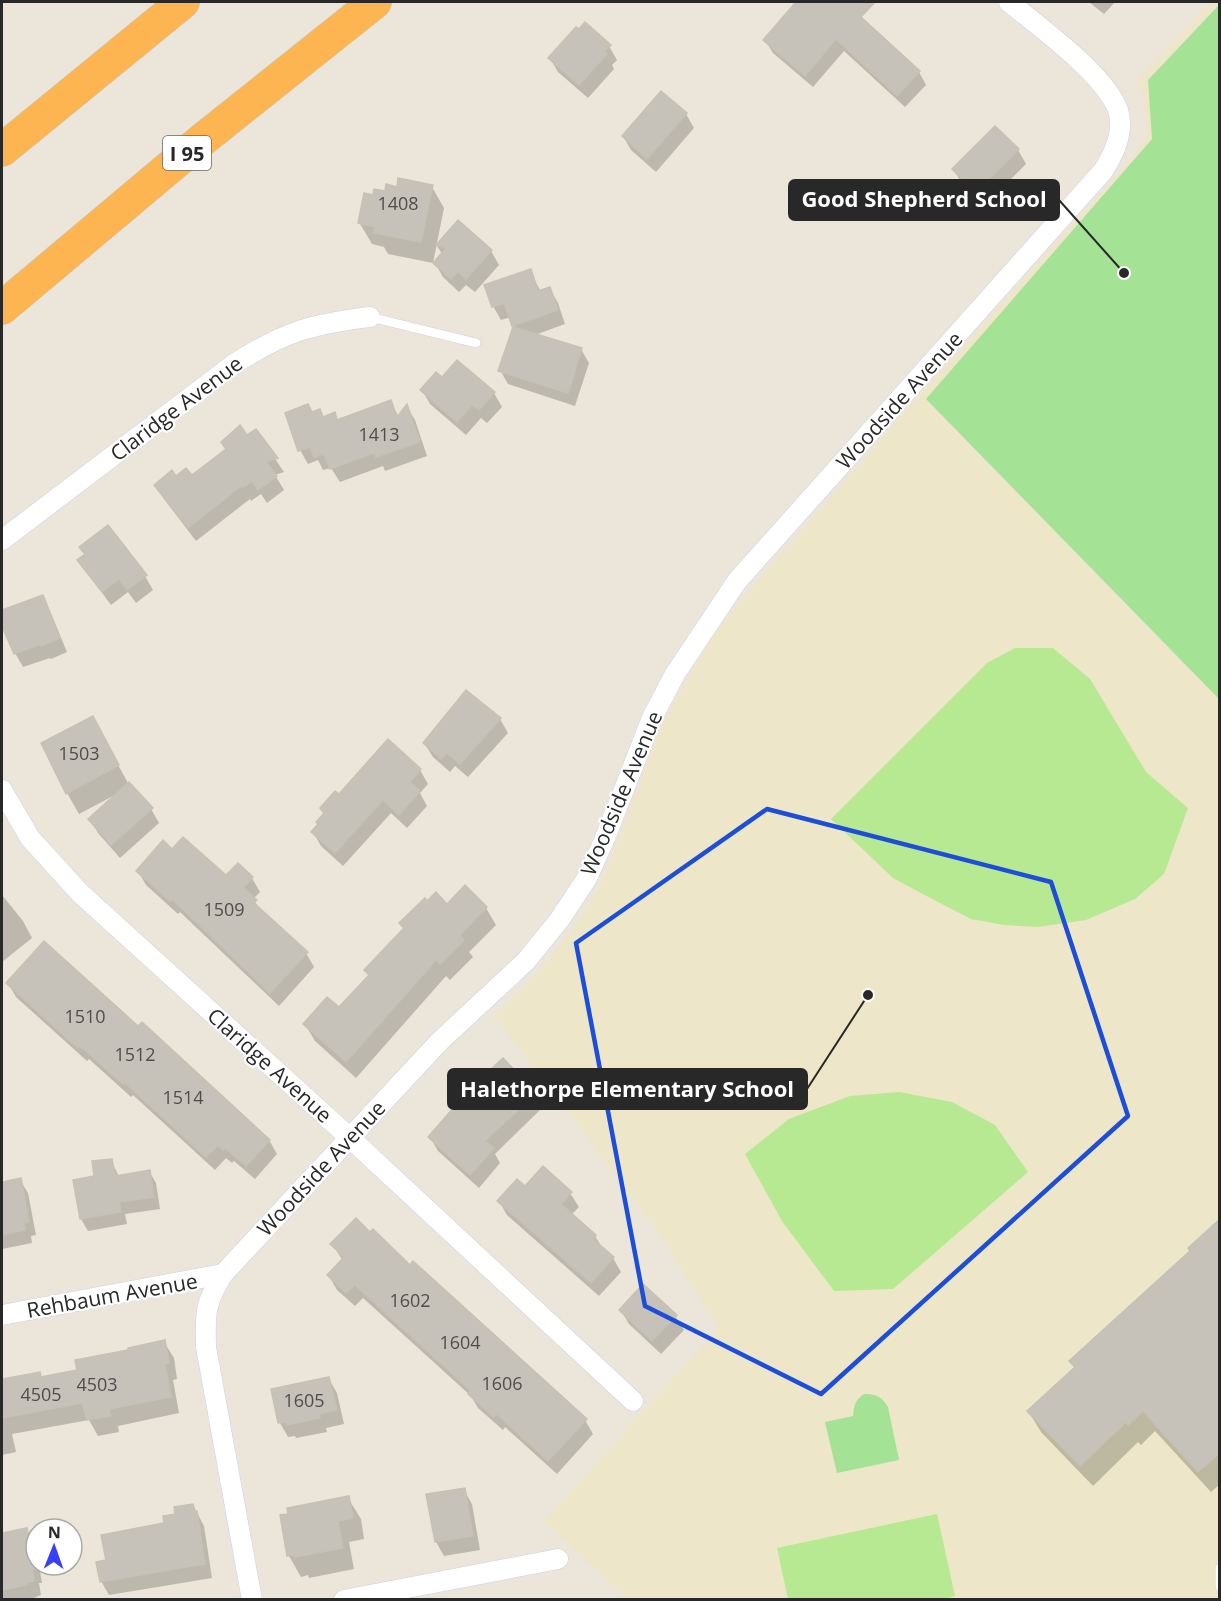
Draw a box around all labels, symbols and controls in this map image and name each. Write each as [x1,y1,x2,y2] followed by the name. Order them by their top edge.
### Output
[163,136,211,170] road number: I 95
[789,180,1059,220] callout: Good Shepherd School
[801,183,1047,213] text: Good Shepherd School
[377,191,419,215] house number: 1408
[830,325,968,475] street label: Woodside Avenue
[104,349,248,467] street label: Claridge Avenue
[358,422,400,446] house number: 1413
[574,707,668,879] street label: Woodside Avenue
[58,741,100,765] house number: 1503
[203,897,245,921] house number: 1509
[202,1001,338,1129] street label: Claridge Avenue
[64,1004,106,1028] house number: 1510
[114,1042,156,1066] house number: 1512
[448,1069,807,1109] callout: Halethorpe Elementary School
[460,1073,794,1103] text: Halethorpe Elementary School
[162,1085,204,1109] house number: 1514
[251,1094,391,1242] street label: Woodside Avenue
[24,1266,200,1324] street label: Rehbaum Avenue
[389,1288,431,1312] house number: 1602
[439,1330,481,1354] house number: 1604
[481,1371,523,1395] house number: 1606
[76,1372,118,1396] house number: 4503
[20,1382,62,1406] house number: 4505
[283,1388,325,1412] house number: 1605
[24,1517,84,1577] north arrow
[48,1521,61,1543] text: N

